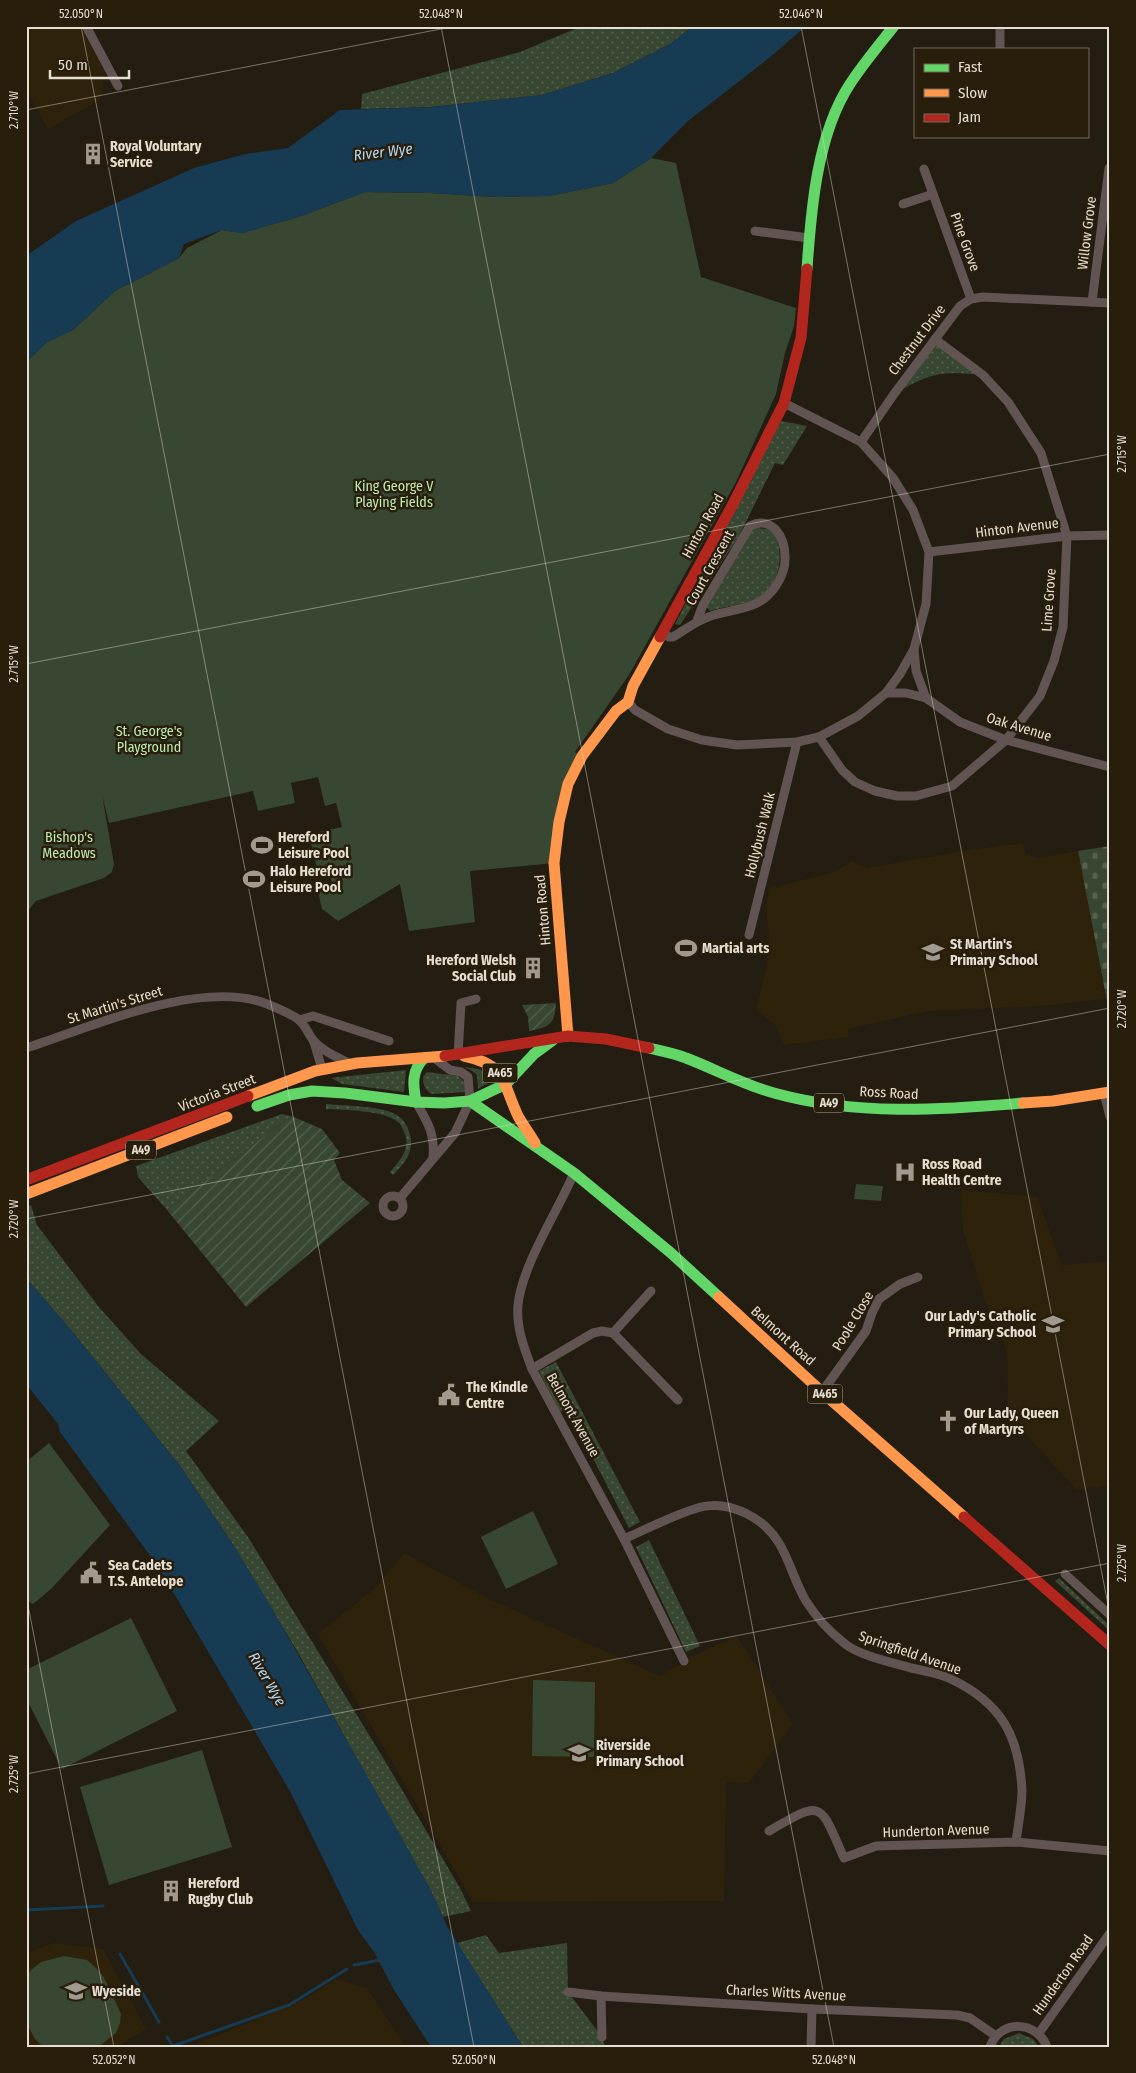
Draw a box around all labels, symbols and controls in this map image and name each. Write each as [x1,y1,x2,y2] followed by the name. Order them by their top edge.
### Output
[59,7,103,21] text: 52.050°N
[419,7,463,21] text: 52.048°N
[779,7,823,21] text: 52.046°N
[50,48,129,80] scale bar
[914,48,1088,138] legend
[58,56,88,74] text: 50 m
[958,58,982,76] text: Fast
[958,84,987,102] text: Slow
[7,91,21,129] text: 2.710°W
[958,108,981,126] text: Jam
[110,138,202,171] place label: Royal Voluntary Service
[353,139,413,165] water label: River Wye
[80,141,106,167] building icon: Royal Voluntary Service
[1074,195,1100,271] street label: Willow Grove
[947,210,984,274] street label: Pine Grove
[885,301,949,379] street label: Chestnut Drive
[1115,435,1129,473] text: 2.715°W
[355,478,434,511] park label: King George V Playing Fields
[678,491,728,561] street label: Hinton Road
[974,514,1060,542] street label: Hinton Avenue
[682,527,738,608] street label: Court Crescent
[1038,568,1060,632] street label: Lime Grove
[7,645,21,683] text: 2.715°W
[984,709,1054,745] street label: Oak Avenue
[116,723,182,756] park label: St. George's Playground
[741,790,779,880] street label: Hollybush Walk
[42,829,96,862] park label: Bishop's Meadows
[278,829,349,862] place label: Hereford Leisure Pool
[249,832,275,858] sports icon: Hereford Leisure Pool
[270,863,351,896] place label: Halo Hereford Leisure Pool
[241,866,267,892] sports icon: Halo Hereford Leisure Pool
[531,874,555,946] street label: Hinton Road
[673,935,699,961] sports icon: Martial arts
[950,936,1038,969] place label: St Martin's Primary School
[920,939,946,965] school or university icon: St Martin's Primary School
[702,940,769,957] place label: Martial arts
[426,952,516,985] place label: Hereford Welsh Social Club
[520,955,546,981] building icon: Hereford Welsh Social Club
[66,982,165,1027] street label: St Martin's Street
[1115,990,1129,1028] text: 2.720°W
[482,1064,518,1082] road number: A465
[176,1070,258,1116] street label: Victoria Street
[859,1083,919,1103] street label: Ross Road
[814,1094,844,1112] road number: A49
[126,1140,156,1160] road number: A49
[922,1156,1001,1189] place label: Ross Road Health Centre
[892,1159,918,1185] hospital icon: Ross Road Health Centre
[7,1200,21,1238] text: 2.720°W
[829,1288,877,1354] street label: Poole Close
[747,1303,819,1369] street label: Belmont Road
[925,1308,1037,1341] place label: Our Lady's Catholic Primary School
[1040,1311,1066,1337] school or university icon: Our Lady's Catholic Primary School
[543,1370,603,1460] street label: Belmont Avenue
[466,1379,528,1412] place label: The Kindle Centre
[436,1382,462,1408] public building icon: The Kindle Centre
[808,1385,842,1404] road number: A465
[964,1405,1059,1438] place label: Our Lady, Queen of Martyrs
[935,1408,961,1434] church icon: Our Lady, Queen of Martyrs
[1115,1544,1129,1582] text: 2.725°W
[108,1557,183,1590] place label: Sea Cadets T.S. Antelope
[78,1560,104,1586] public building icon: Sea Cadets T.S. Antelope
[856,1627,964,1679] street label: Springfield Avenue
[244,1649,290,1709] water label: River Wye
[596,1737,684,1770] place label: Riverside Primary School
[566,1740,592,1766] school or university icon: Riverside Primary School
[7,1755,21,1793] text: 2.725°W
[882,1821,990,1841] street label: Hunderton Avenue
[188,1875,253,1908] place label: Hereford Rugby Club
[158,1878,184,1904] building icon: Hereford Rugby Club
[1029,1932,1097,2018] street label: Hunderton Road
[63,1978,89,2004] school or university icon: Wyeside
[725,1981,847,2005] street label: Charles Witts Avenue
[92,1983,141,2000] place label: Wyeside
[93,2053,135,2067] text: 52.052°N
[452,2053,496,2067] text: 52.050°N
[812,2053,856,2067] text: 52.048°N

